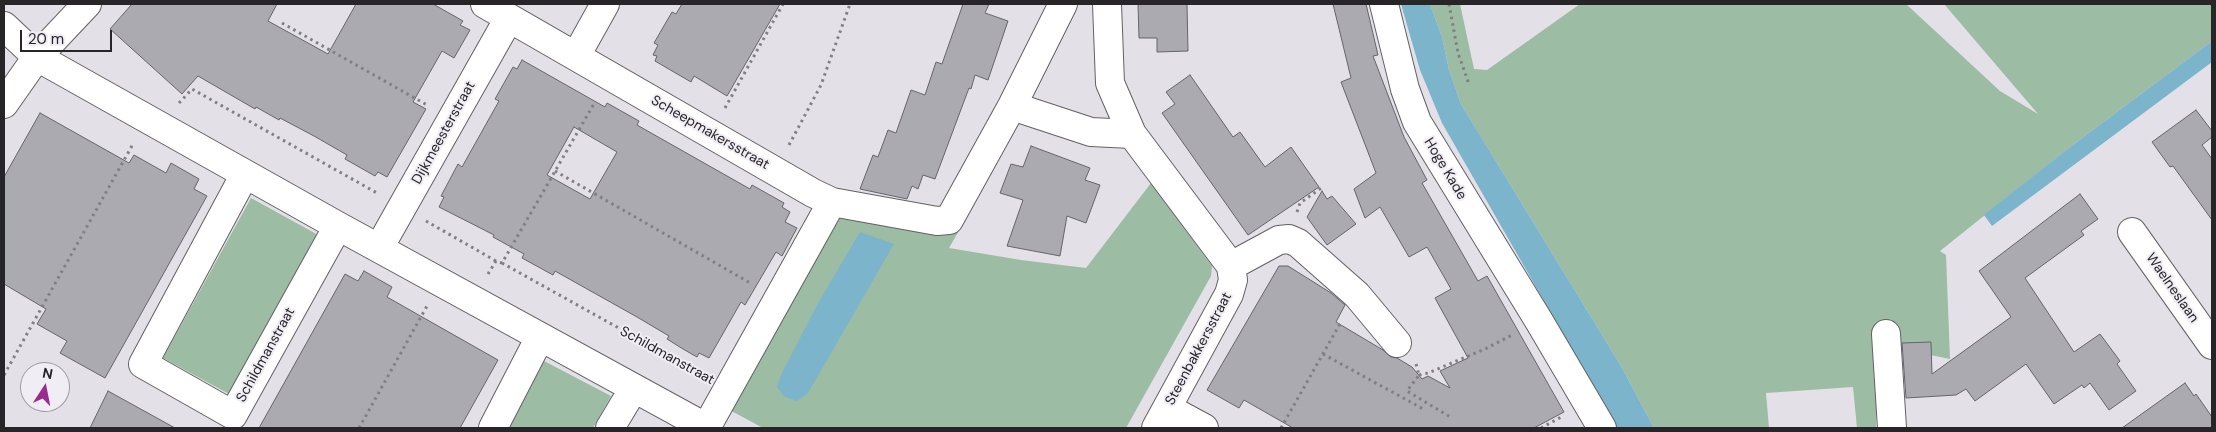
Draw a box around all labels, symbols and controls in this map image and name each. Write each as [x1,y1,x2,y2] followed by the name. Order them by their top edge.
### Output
[22,20,115,52] scale bar
[28,29,64,49] text: 20 m
[409,79,479,187] street label: Dijkmeesterstraat
[648,92,772,174] street label: Scheepmakersstraat
[1420,135,1470,203] street label: Hoge Kade
[2142,250,2202,326] street label: Waelneslaan
[1162,290,1236,408] street label: Steenbakkersstraat
[233,305,299,405] street label: Schildmanstraat
[617,323,717,389] street label: Schildmanstraat
[20,362,70,412] north arrow
[41,363,54,383] text: N

